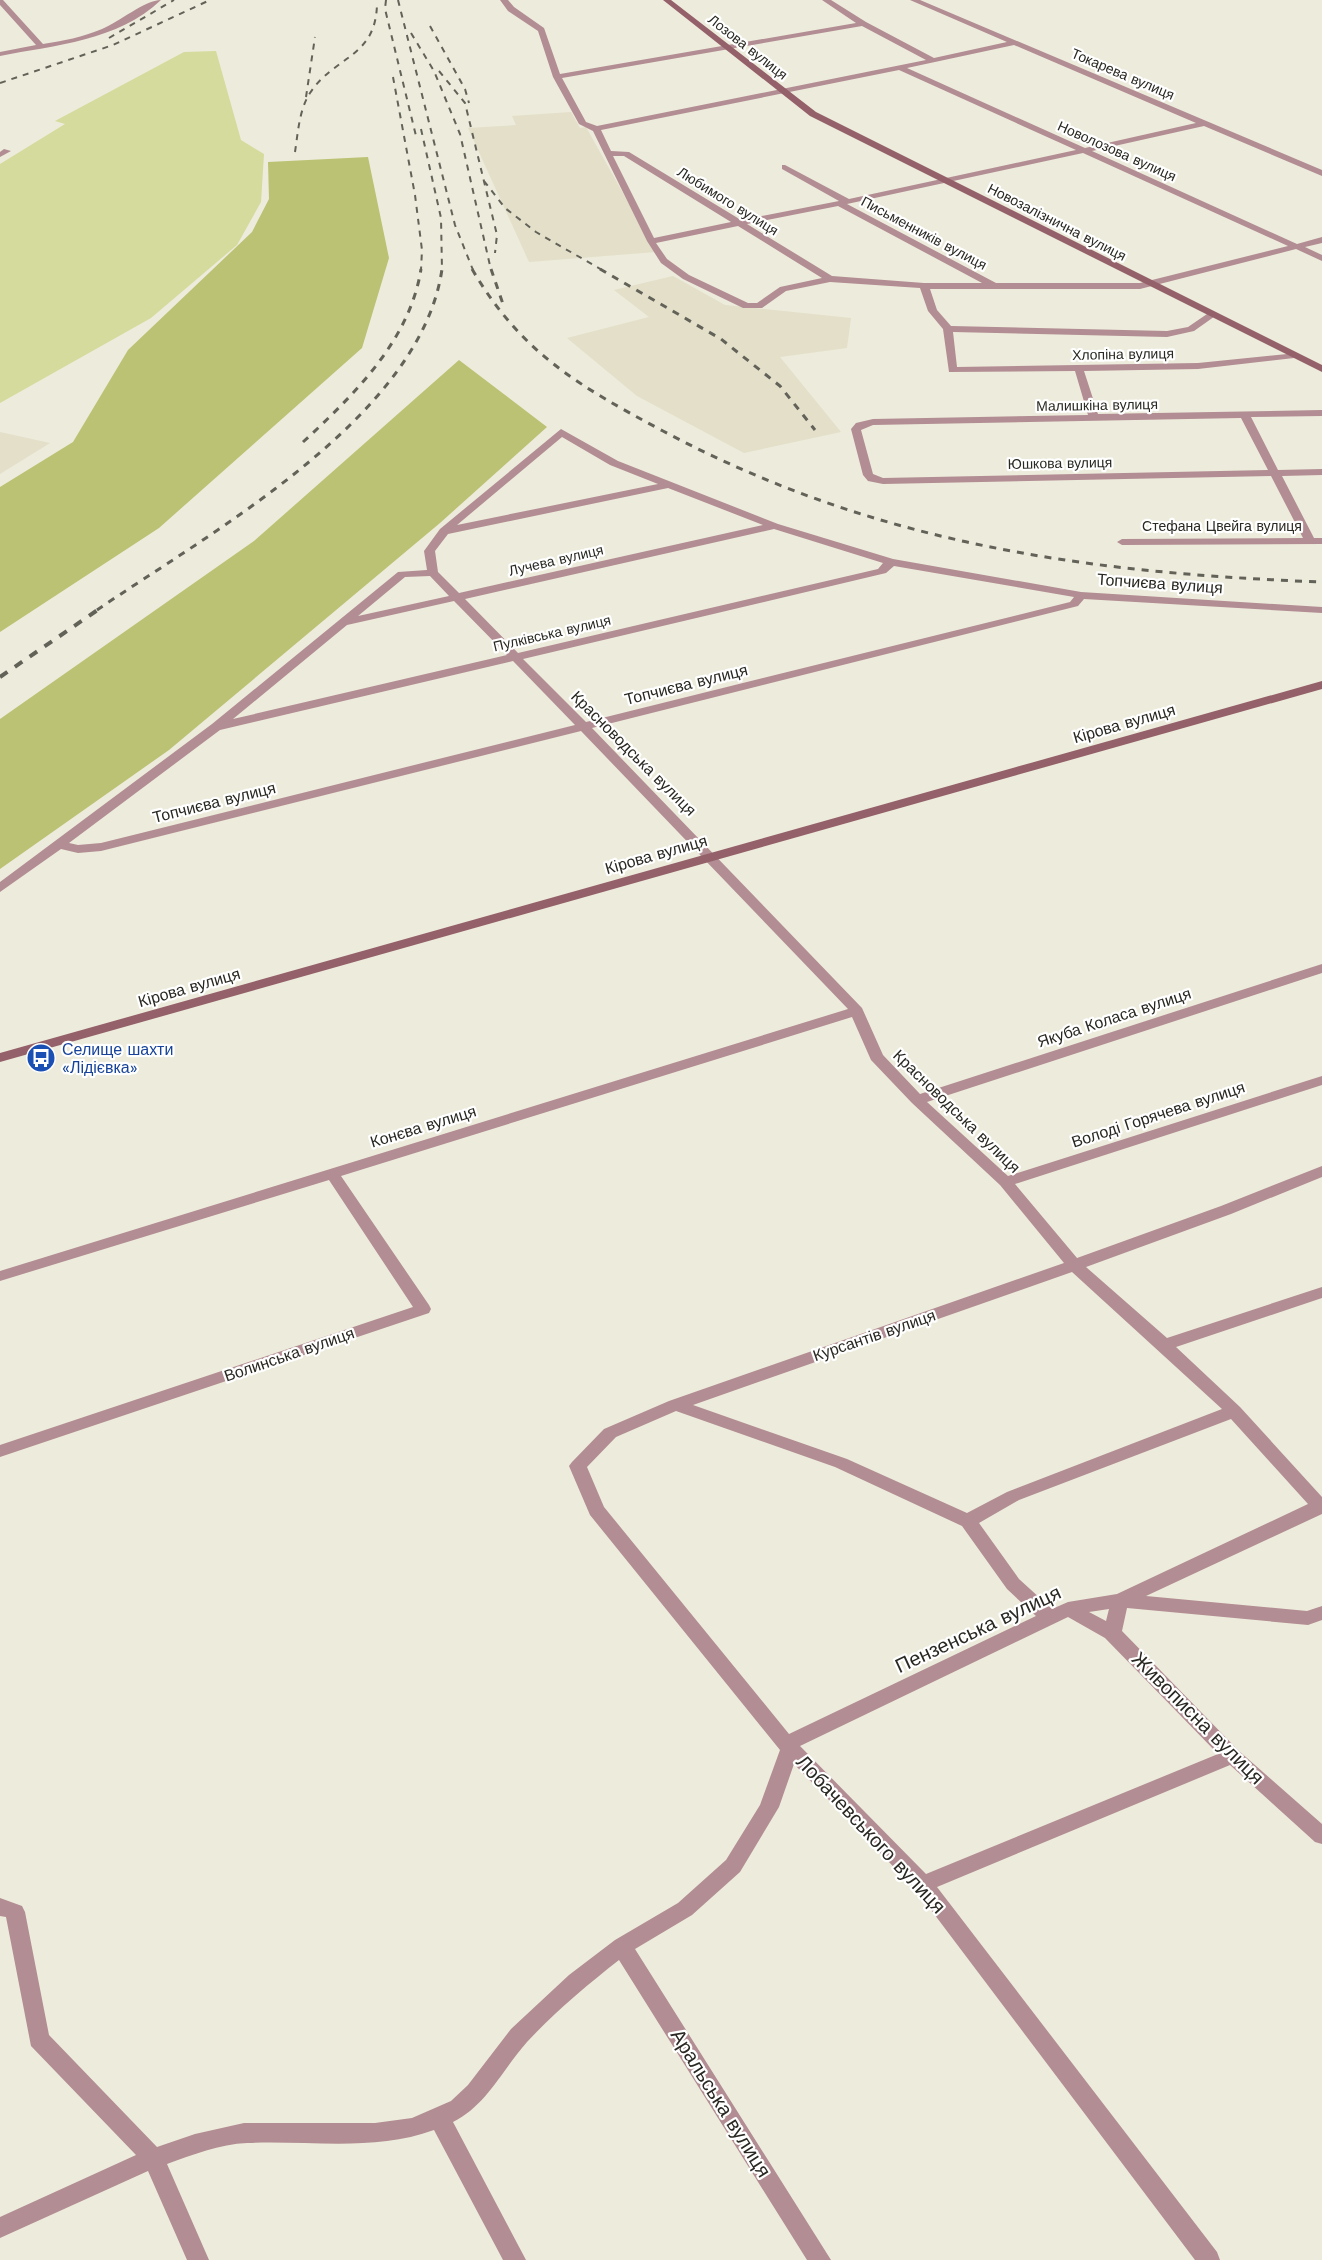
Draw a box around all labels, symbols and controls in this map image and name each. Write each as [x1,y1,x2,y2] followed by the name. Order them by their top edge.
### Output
[705,11,791,83] street label: Лозова вулиця
[1069,45,1177,103] street label: Токарева вулиця
[1055,118,1179,184] street label: Новолозова вулиця
[675,164,781,238] street label: Любимого вулиця
[985,180,1129,264] street label: Новозалізнична вулиця
[859,193,989,273] street label: Письменників вулиця
[1072,345,1174,363] street label: Хлопіна вулиця
[1036,396,1158,414] street label: Малишкіна вулиця
[1008,454,1112,472] street label: Юшкова вулиця
[1142,518,1302,534] street label: Стефана Цвейга вулиця
[507,541,605,579] street label: Лучева вулиця
[1096,570,1224,597] street label: Топчиєва вулиця
[492,612,612,654] street label: Пулківська вулиця
[623,660,750,709] street label: Топчиєва вулиця
[567,687,700,820] street label: Красноводська вулиця
[1071,700,1177,747] street label: Кірова вулиця
[151,778,278,827] street label: Топчиєва вулиця
[603,831,709,878] street label: Кірова вулиця
[136,964,242,1011] street label: Кірова вулиця
[1035,984,1193,1051] street label: Якуба Коласа вулиця
[62,1040,173,1077] place label: Селище шахти «Лідієвка»
[25,1042,57,1074] bus stop icon: Селище шахти «Лідієвка»
[889,1046,1024,1177] street label: Красноводська вулиця
[1069,1077,1247,1152] street label: Володі Горячева вулиця
[368,1101,478,1152] street label: Конєва вулиця
[810,1306,938,1365] street label: Курсантів вулиця
[222,1323,357,1386] street label: Волинська вулиця
[891,1580,1065,1678] street label: Пензенська вулиця
[1127,1647,1269,1789] street label: Живописна вулиця
[791,1750,951,1918] street label: Лобачевського вулиця
[666,2025,776,2181] street label: Аральська вулиця

